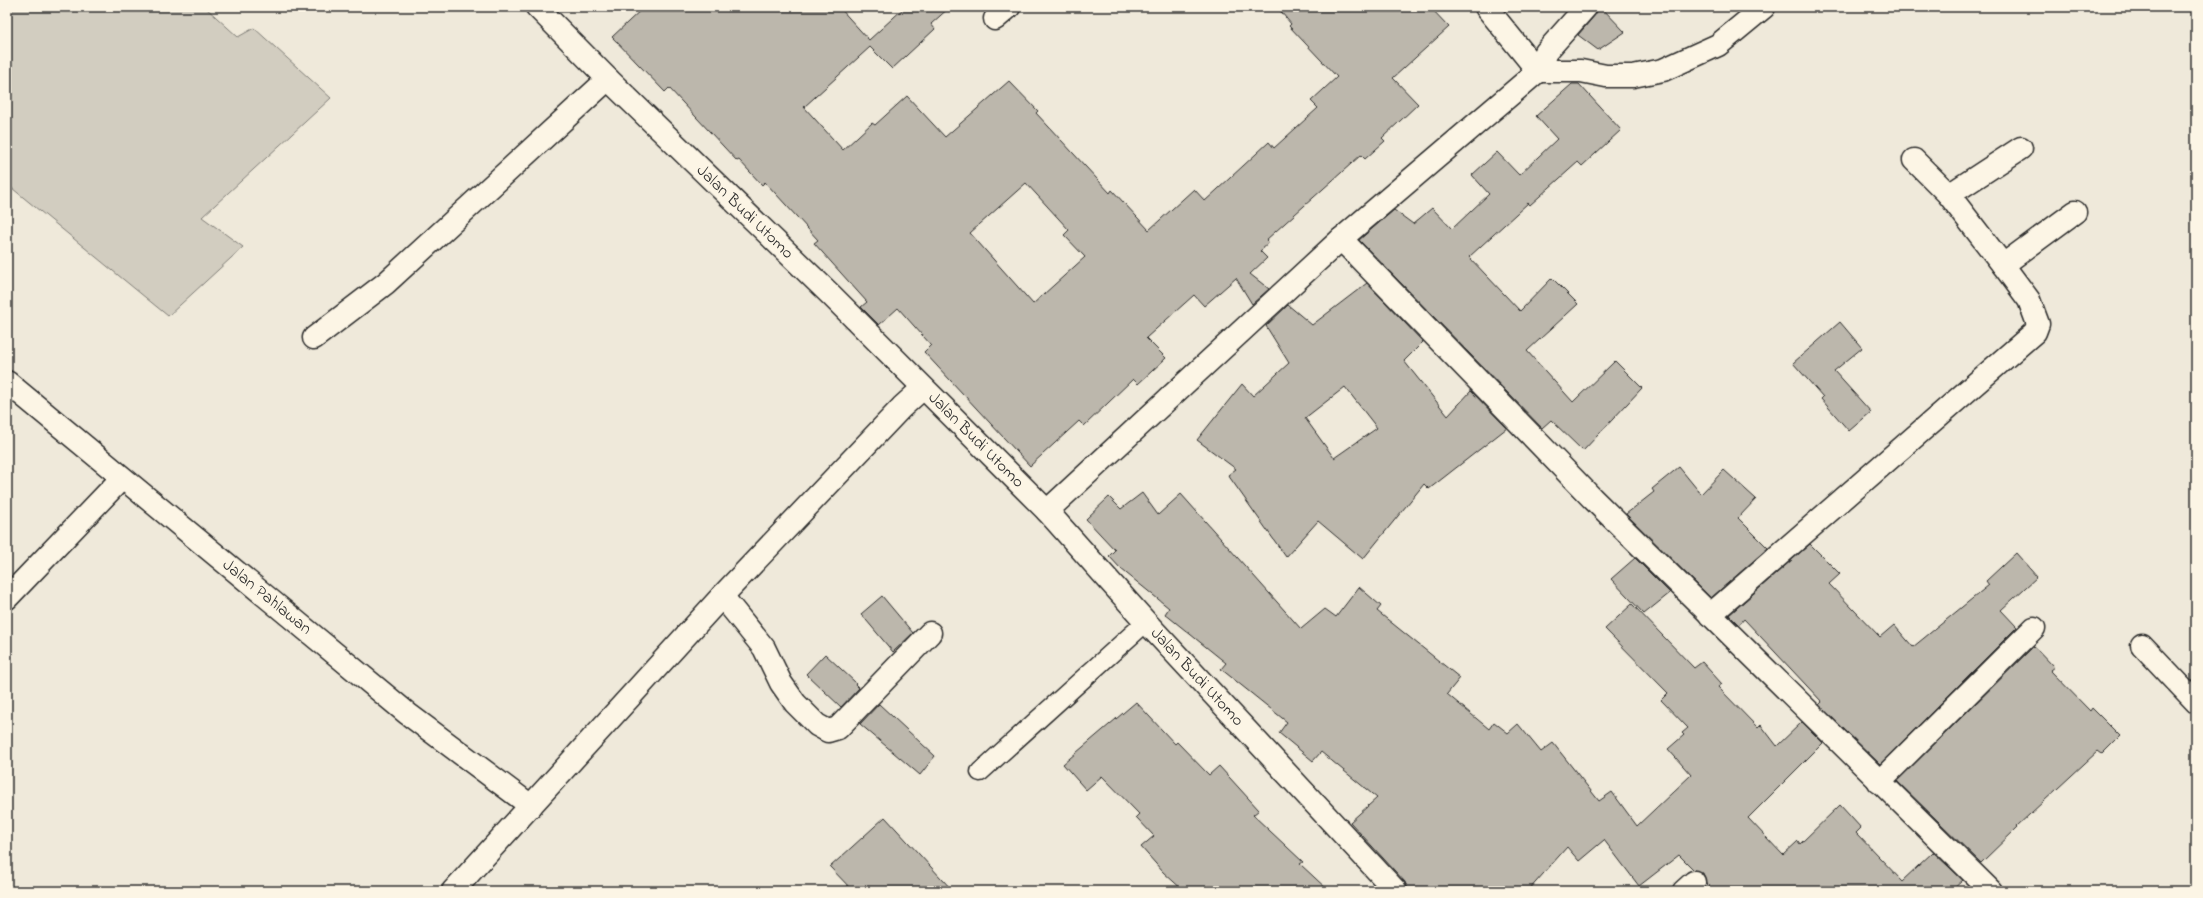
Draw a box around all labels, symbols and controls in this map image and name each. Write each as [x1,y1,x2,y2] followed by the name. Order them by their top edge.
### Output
[690,159,800,265] street label: Jalan Budi Utomo
[922,386,1030,494] street label: Jalan Budi Utomo
[217,553,317,641] street label: Jalan Pahlawan
[1144,622,1250,732] street label: Jalan Budi Utomo

